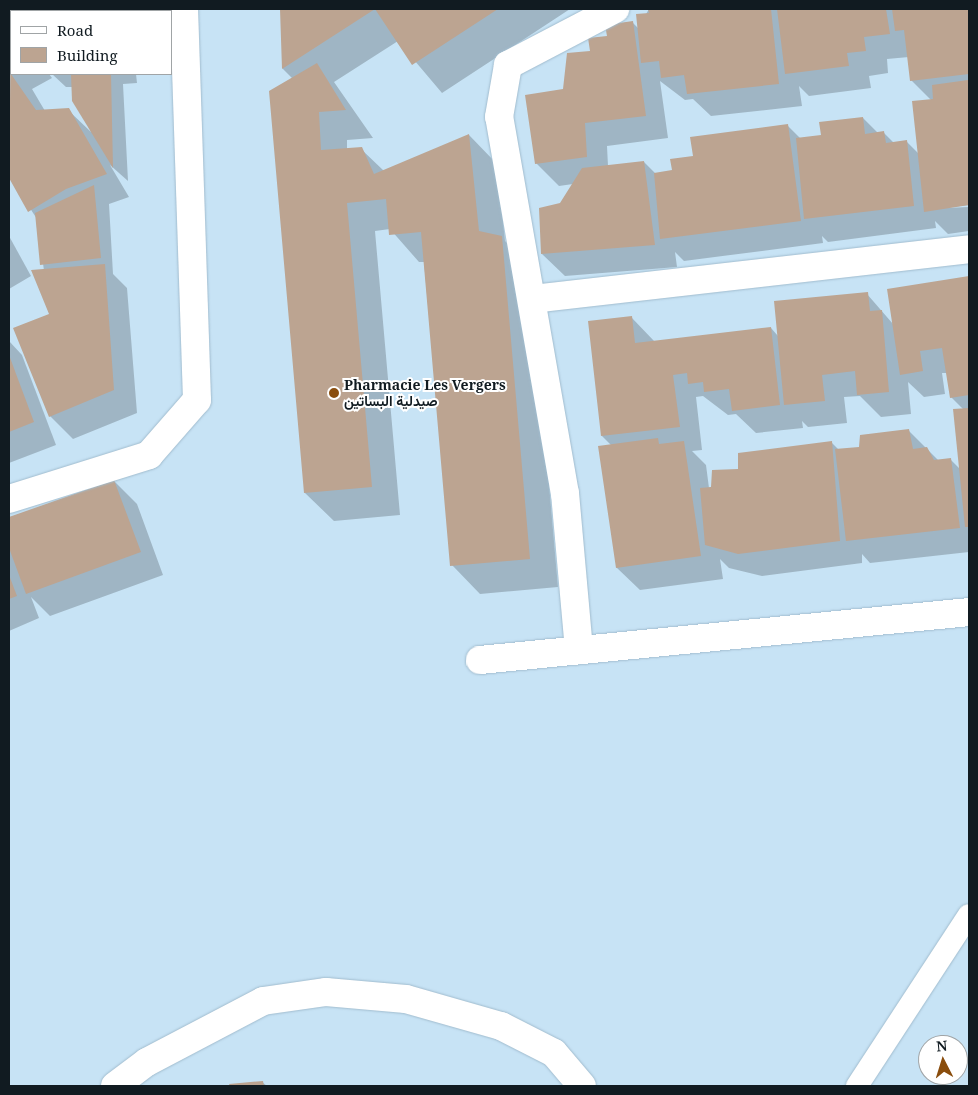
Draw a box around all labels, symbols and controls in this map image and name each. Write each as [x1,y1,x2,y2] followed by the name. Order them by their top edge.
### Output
[10,10,172,75] legend
[57,20,93,40] text: Road
[57,45,118,65] text: Building
[344,377,506,410] place label: Pharmacie Les Vergers صيدلية البساتين
[328,387,340,399] marker: Pharmacie Les Vergers صيدلية البساتين
[918,1035,968,1085] north arrow
[935,1036,948,1056] text: N

